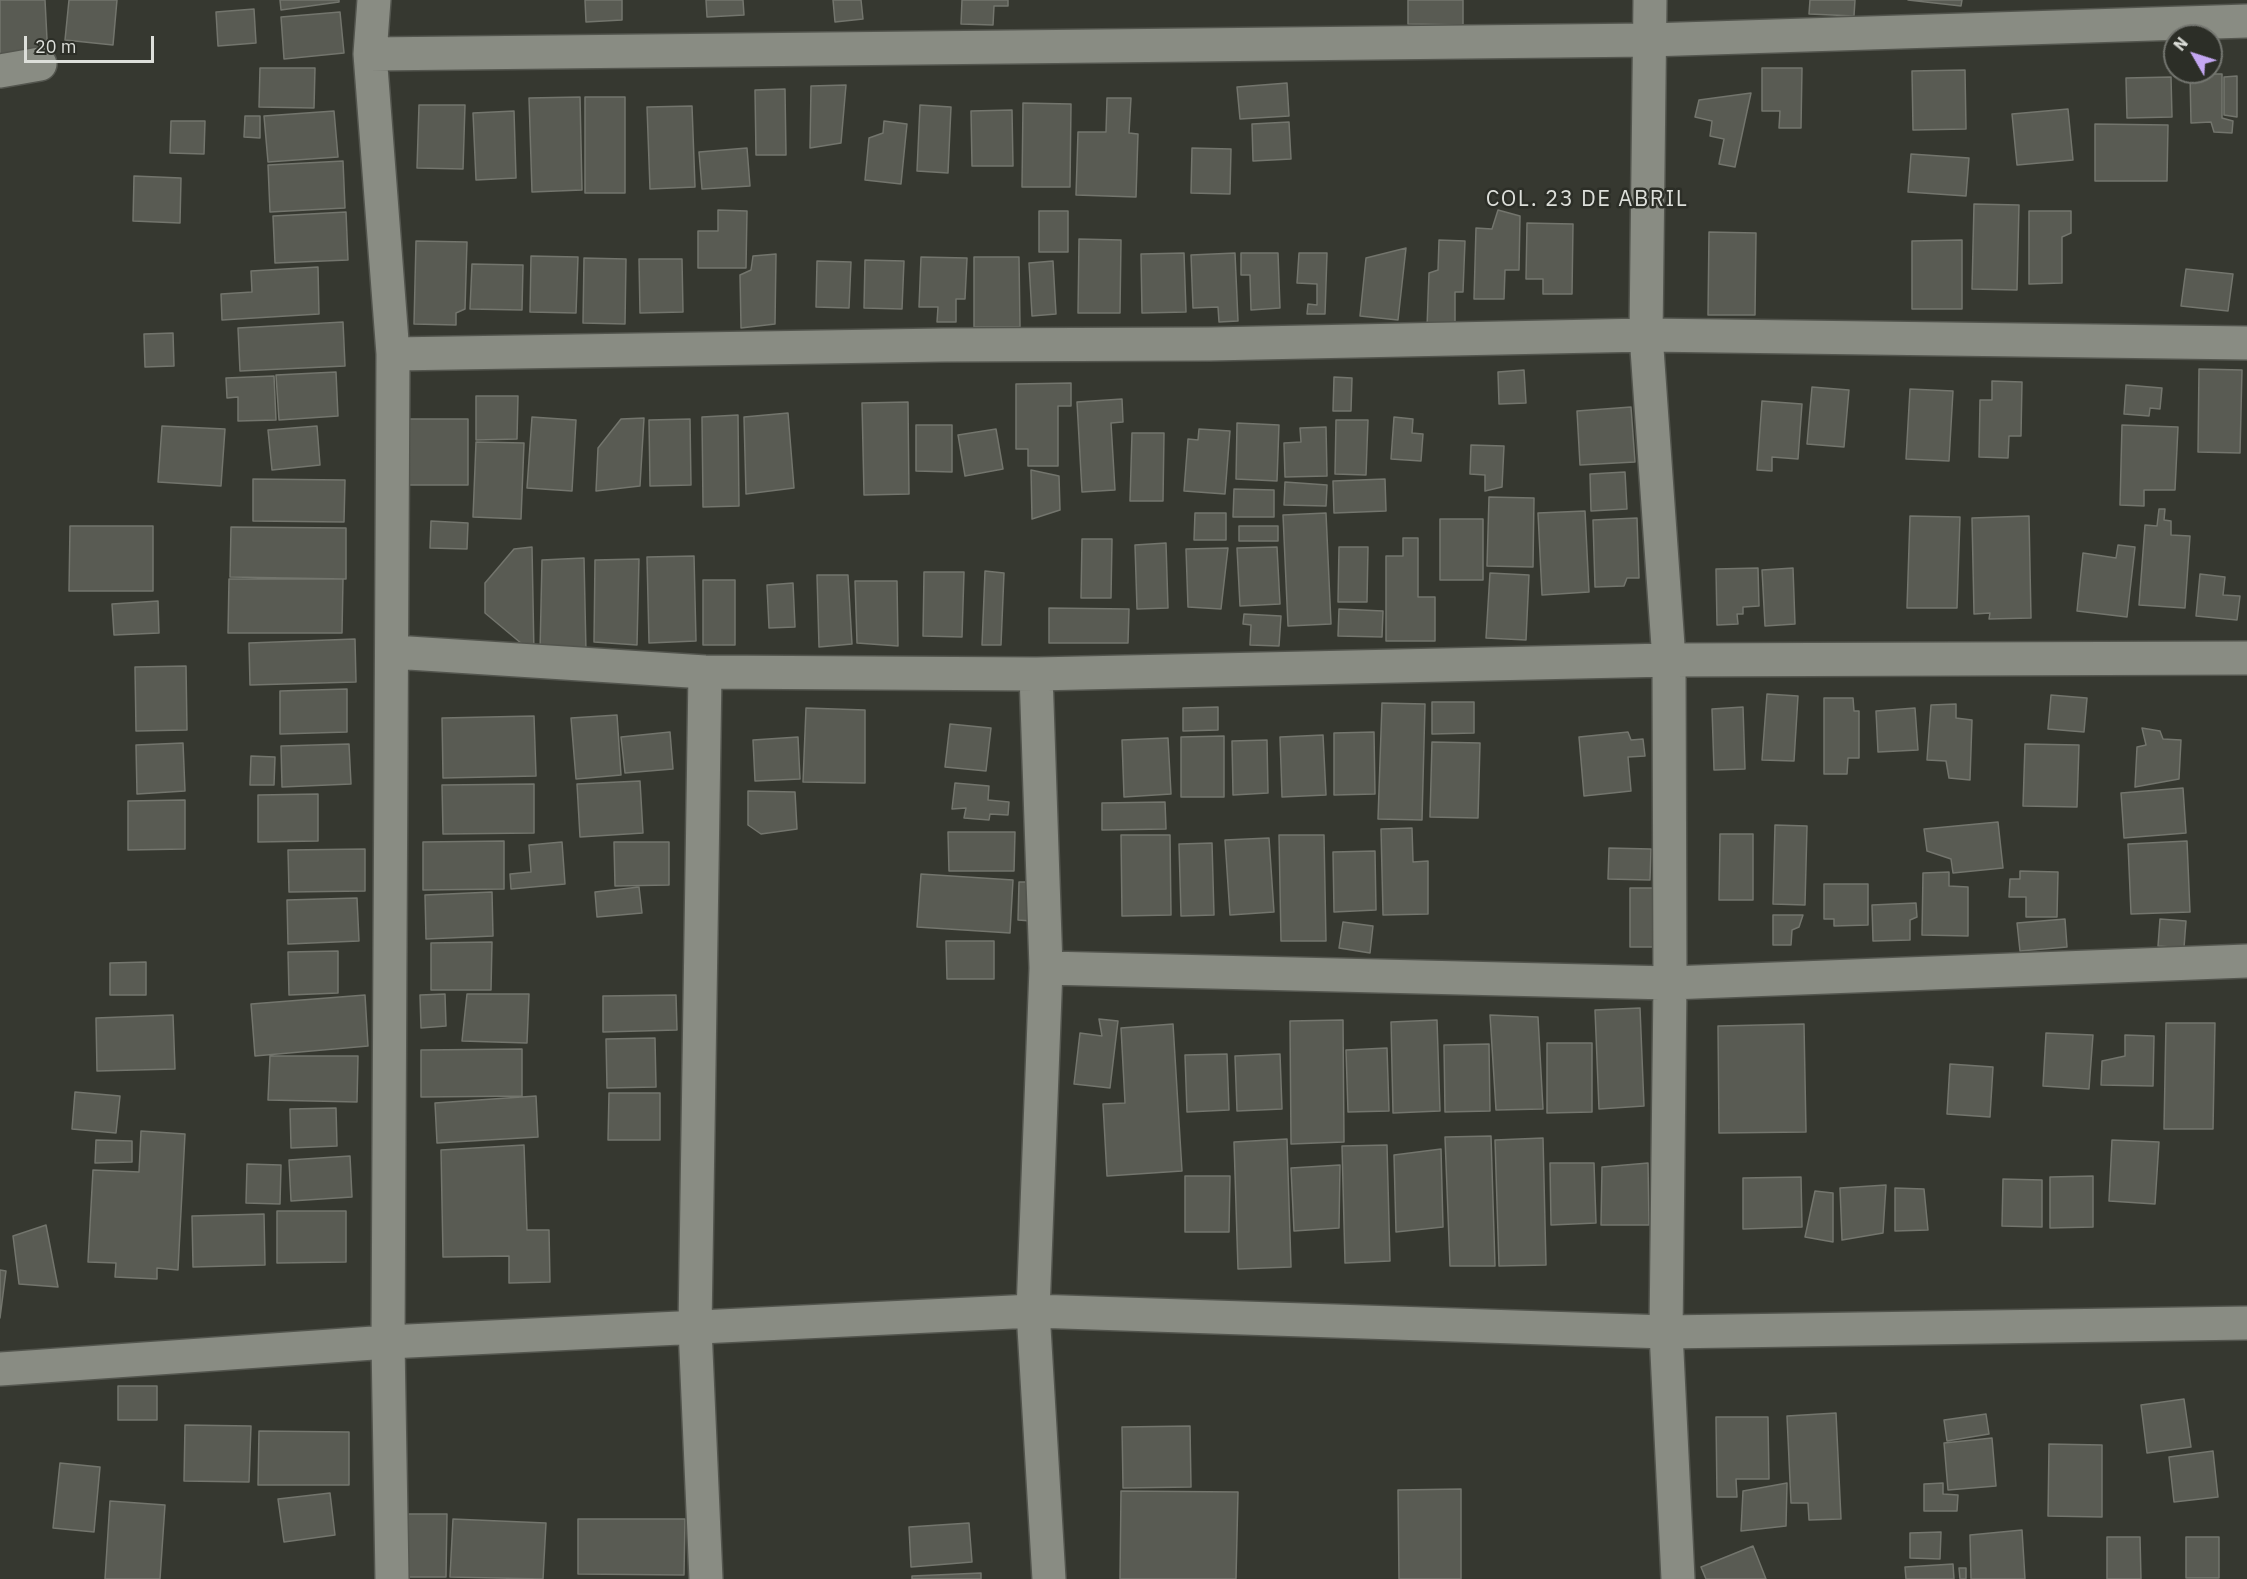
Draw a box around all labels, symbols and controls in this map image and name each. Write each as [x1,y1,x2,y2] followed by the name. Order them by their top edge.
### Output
[27,24,158,62] scale bar
[2163,24,2223,84] north arrow
[2169,33,2192,55] text: N
[35,35,77,58] text: 20 m
[1486,187,1688,213] district label: COL. 23 DE ABRIL

